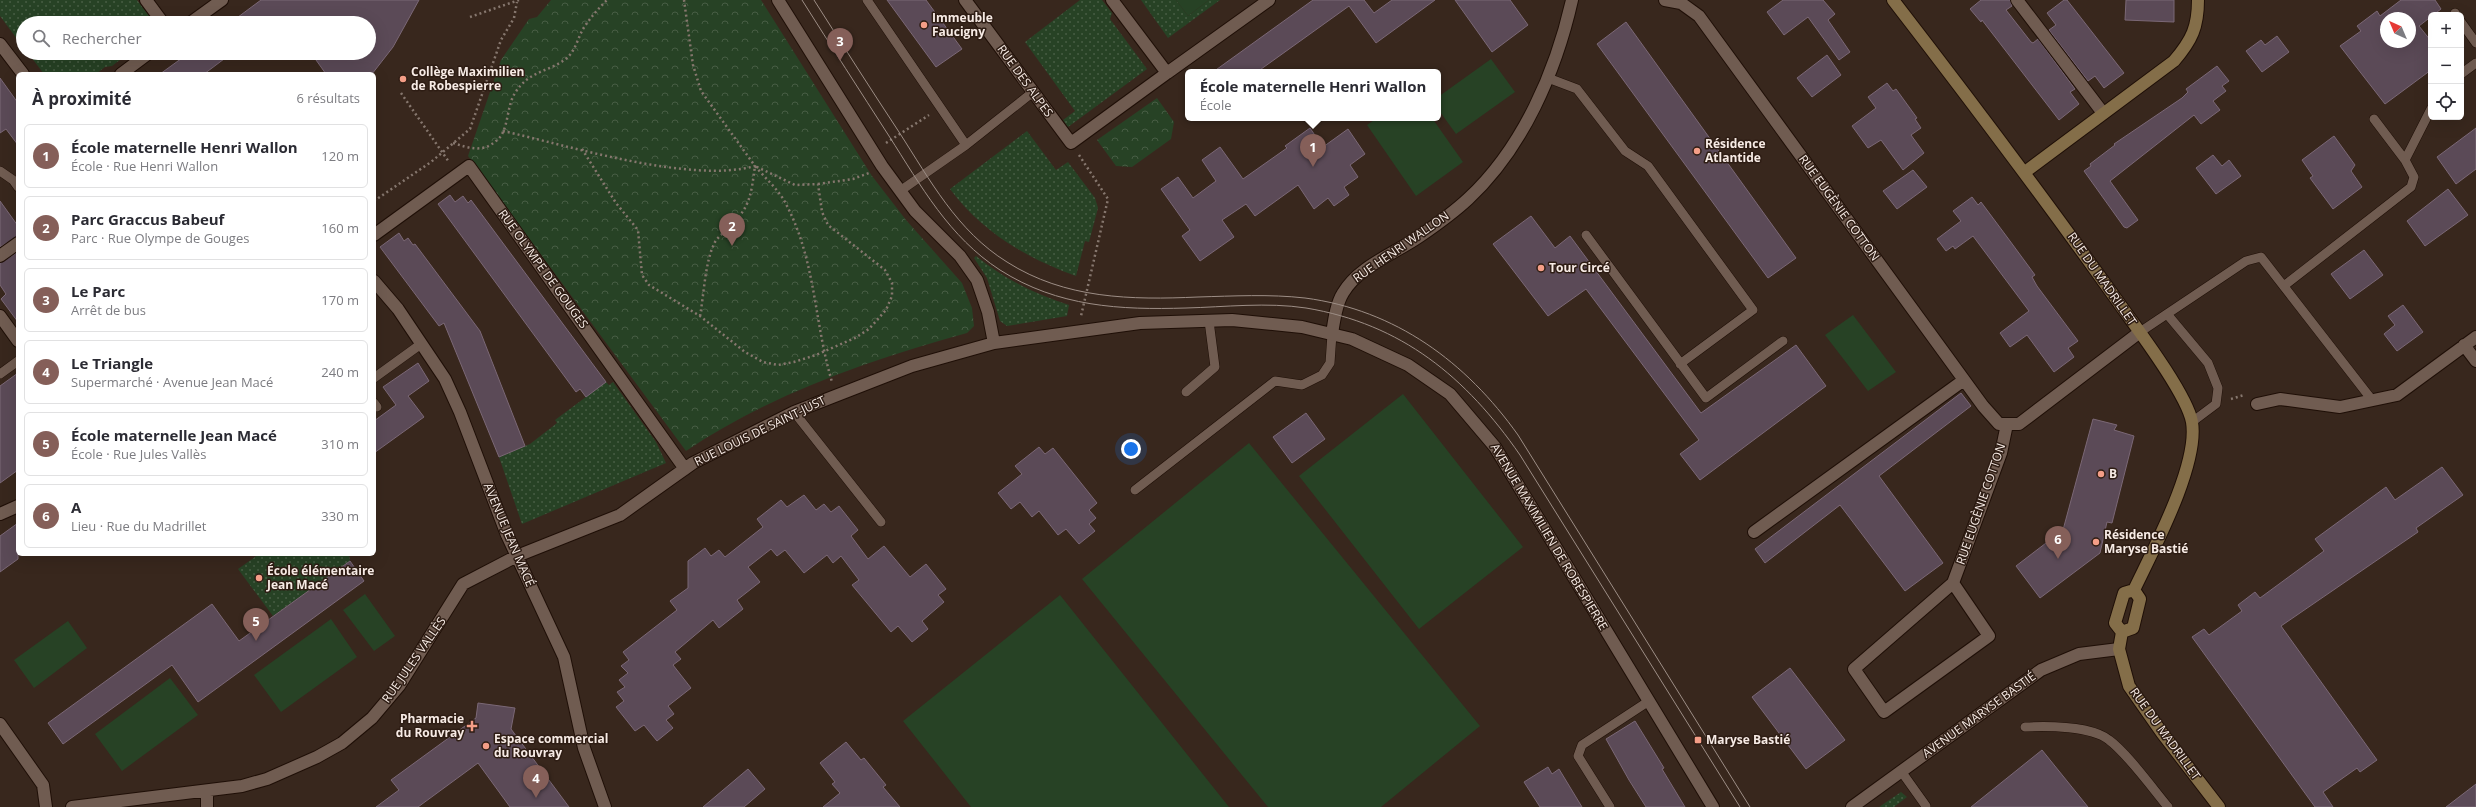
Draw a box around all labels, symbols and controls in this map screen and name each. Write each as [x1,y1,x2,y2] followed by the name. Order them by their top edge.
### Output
[932,9,993,40] place label: Immeuble Faucigny
[2380,12,2416,48] north arrow
[2428,12,2464,120] map controls
[2428,12,2464,48] button: +
[16,16,376,60] search box
[919,20,929,30] marker: Immeuble Faucigny
[30,27,52,49] icon: search
[62,28,142,48] text: Rechercher
[827,28,853,61] pin: 3
[993,41,1057,120] street label: RUE DES ALPES
[2428,48,2464,84] button: −
[411,63,524,94] place label: Collège Maximilien de Robespierre
[1185,69,1441,121] popup
[398,74,408,84] marker: Collège Maximilien de Robespierre
[1200,76,1426,96] text: École maternelle Henri Wallon
[2428,84,2464,120] button: locate
[32,87,131,110] text: À proximité
[296,89,360,107] text: 6 résultats
[1200,96,1232,114] text: École
[1300,134,1326,167] pin: 1
[1705,135,1765,166] place label: Résidence Atlantide
[71,137,298,157] text: École maternelle Henri Wallon
[1692,146,1702,156] marker: Résidence Atlantide
[42,147,50,165] text: 1
[321,147,359,165] text: 120 m
[1795,151,1884,264] street label: RUE EUGÈNIE COTTON
[71,157,218,175] text: École · Rue Henri Wallon
[494,206,592,332] street label: RUE OLYMPE DE GOUGES
[1349,207,1452,286] street label: RUE HENRI WALLON
[71,209,224,229] text: Parc Graccus Babeuf
[719,213,745,246] pin: 2
[42,219,50,237] text: 2
[321,219,359,237] text: 160 m
[71,229,249,247] text: Parc · Rue Olympe de Gouges
[2064,229,2141,329] street label: RUE DU MADRILLET
[1549,259,1610,276] place label: Tour Circé
[1536,263,1546,273] marker: Tour Circé
[71,281,125,301] text: Le Parc
[42,291,50,309] text: 3
[321,291,359,309] text: 170 m
[71,301,146,319] text: Arrêt de bus
[71,353,153,373] text: Le Triangle
[42,363,50,381] text: 4
[321,363,359,381] text: 240 m
[71,373,273,391] text: Supermarché · Avenue Jean Macé
[691,391,829,470] street label: RUE LOUIS DE SAINT-JUST
[71,425,277,445] text: École maternelle Jean Macé
[42,435,50,453] text: 5
[321,435,359,453] text: 310 m
[1121,439,1141,459] your location
[1487,440,1612,633] street label: AVENUE MAXIMILIEN DE ROBESPIERRE
[1952,441,2009,567] street label: RUE EUGÈNIE COTTON
[71,445,206,463] text: École · Rue Jules Vallès
[2109,465,2117,482] place label: B
[2096,469,2106,479] marker: B
[480,480,539,589] street label: AVENUE JEAN MACÉ
[71,497,81,517] text: A
[42,507,50,525] text: 6
[321,507,359,525] text: 330 m
[71,517,206,535] text: Lieu · Rue du Madrillet
[2045,526,2071,559] pin: 6
[2104,526,2188,557] place label: Résidence Maryse Bastié
[2091,537,2101,547] marker: Résidence Maryse Bastié
[266,562,374,593] place label: École élémentaire Jean Macé
[254,573,264,583] marker: École élémentaire Jean Macé
[243,608,269,641] pin: 5
[378,613,450,706] street label: RUE JULES VALLÈS
[1919,668,2039,762] street label: AVENUE MARYSE BASTIÉ
[2126,684,2205,784] street label: RUE DU MADRILLET
[396,710,464,741] place label: Pharmacie du Rouvray
[467,721,477,731] marker: Pharmacie du Rouvray
[494,730,608,761] place label: Espace commercial du Rouvray
[1706,731,1790,748] place label: Maryse Bastié
[1693,735,1703,745] marker: Maryse Bastié
[481,741,491,751] marker: Espace commercial du Rouvray
[523,765,549,798] pin: 4

